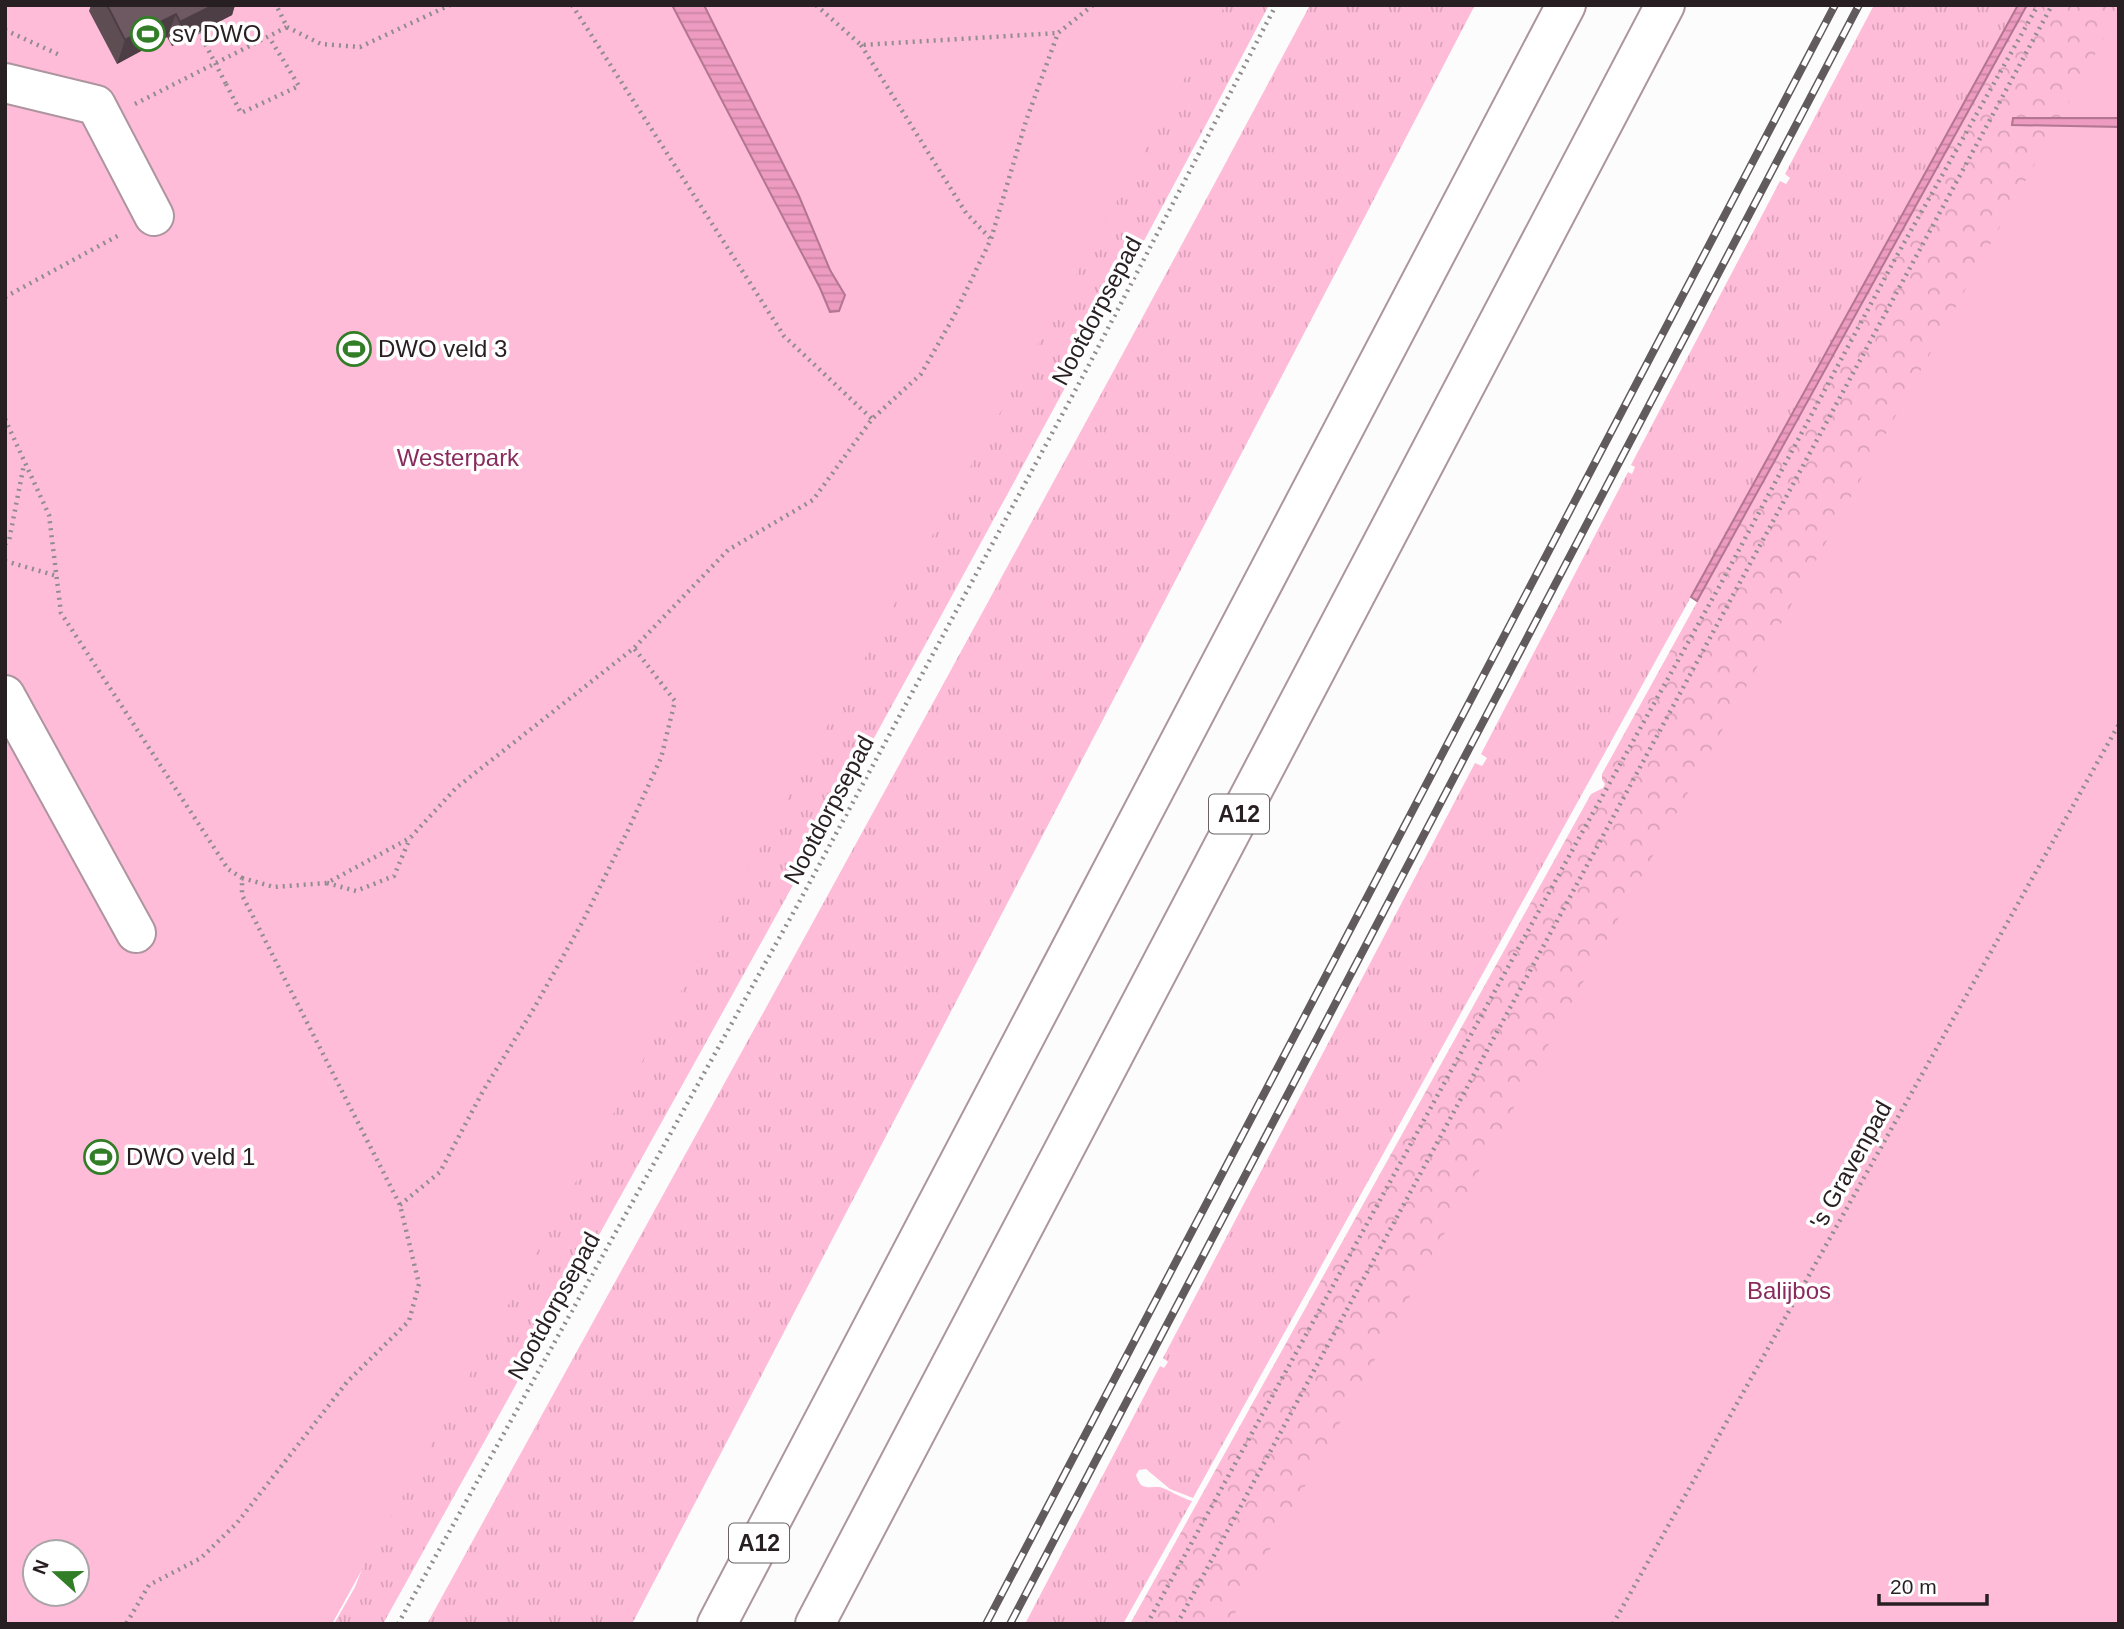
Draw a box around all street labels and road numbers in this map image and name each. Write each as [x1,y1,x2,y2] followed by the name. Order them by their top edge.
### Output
[1046,232,1147,390] street label: Nootdorpsepad
[778,731,879,889] street label: Nootdorpsepad
[1209,794,1269,834] road number: A12
[1804,1096,1897,1233] street label: 's Gravenpad
[502,1227,605,1384] street label: Nootdorpsepad
[729,1524,789,1562] road number: A12

